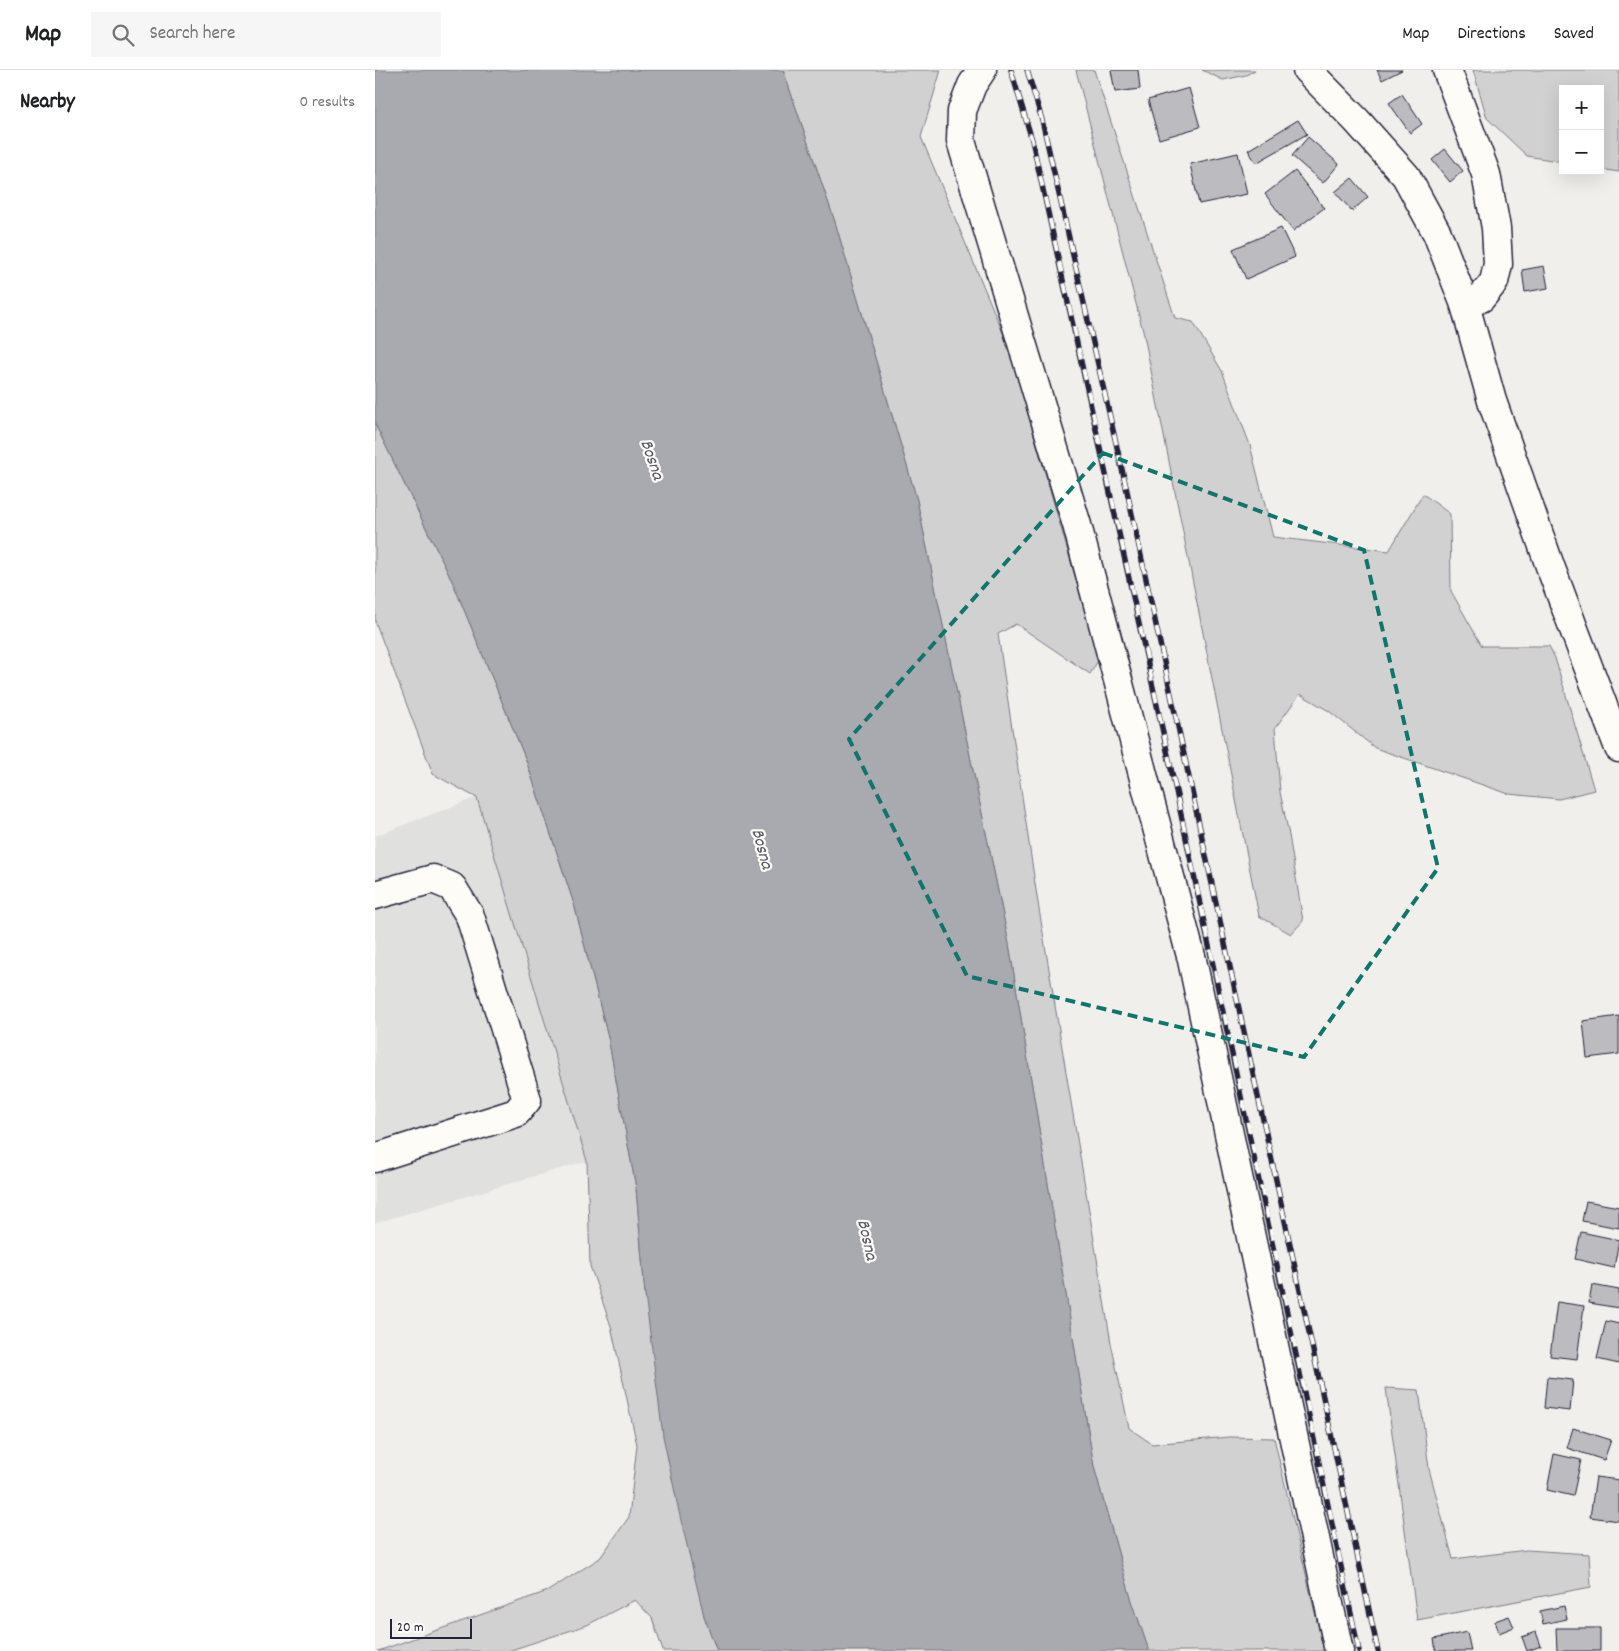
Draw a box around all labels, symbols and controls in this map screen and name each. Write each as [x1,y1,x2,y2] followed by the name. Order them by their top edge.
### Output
[91,12,441,57] search box
[25,18,61,52] text: Map
[109,21,137,49] icon: search
[149,21,235,48] text: Search here
[1402,22,1429,47] text: Map
[1457,22,1526,47] text: Directions
[1554,22,1594,47] text: Saved
[1559,85,1604,175] map controls
[1559,85,1604,130] button: +
[20,88,75,118] text: Nearby
[300,91,355,114] text: 0 results
[1559,130,1604,175] button: −
[633,437,670,485] water label: Bosna
[744,826,779,873] water label: Bosna
[849,1217,883,1264] water label: Bosna
[390,1616,473,1639] scale bar
[397,1618,424,1638] text: 20 m

